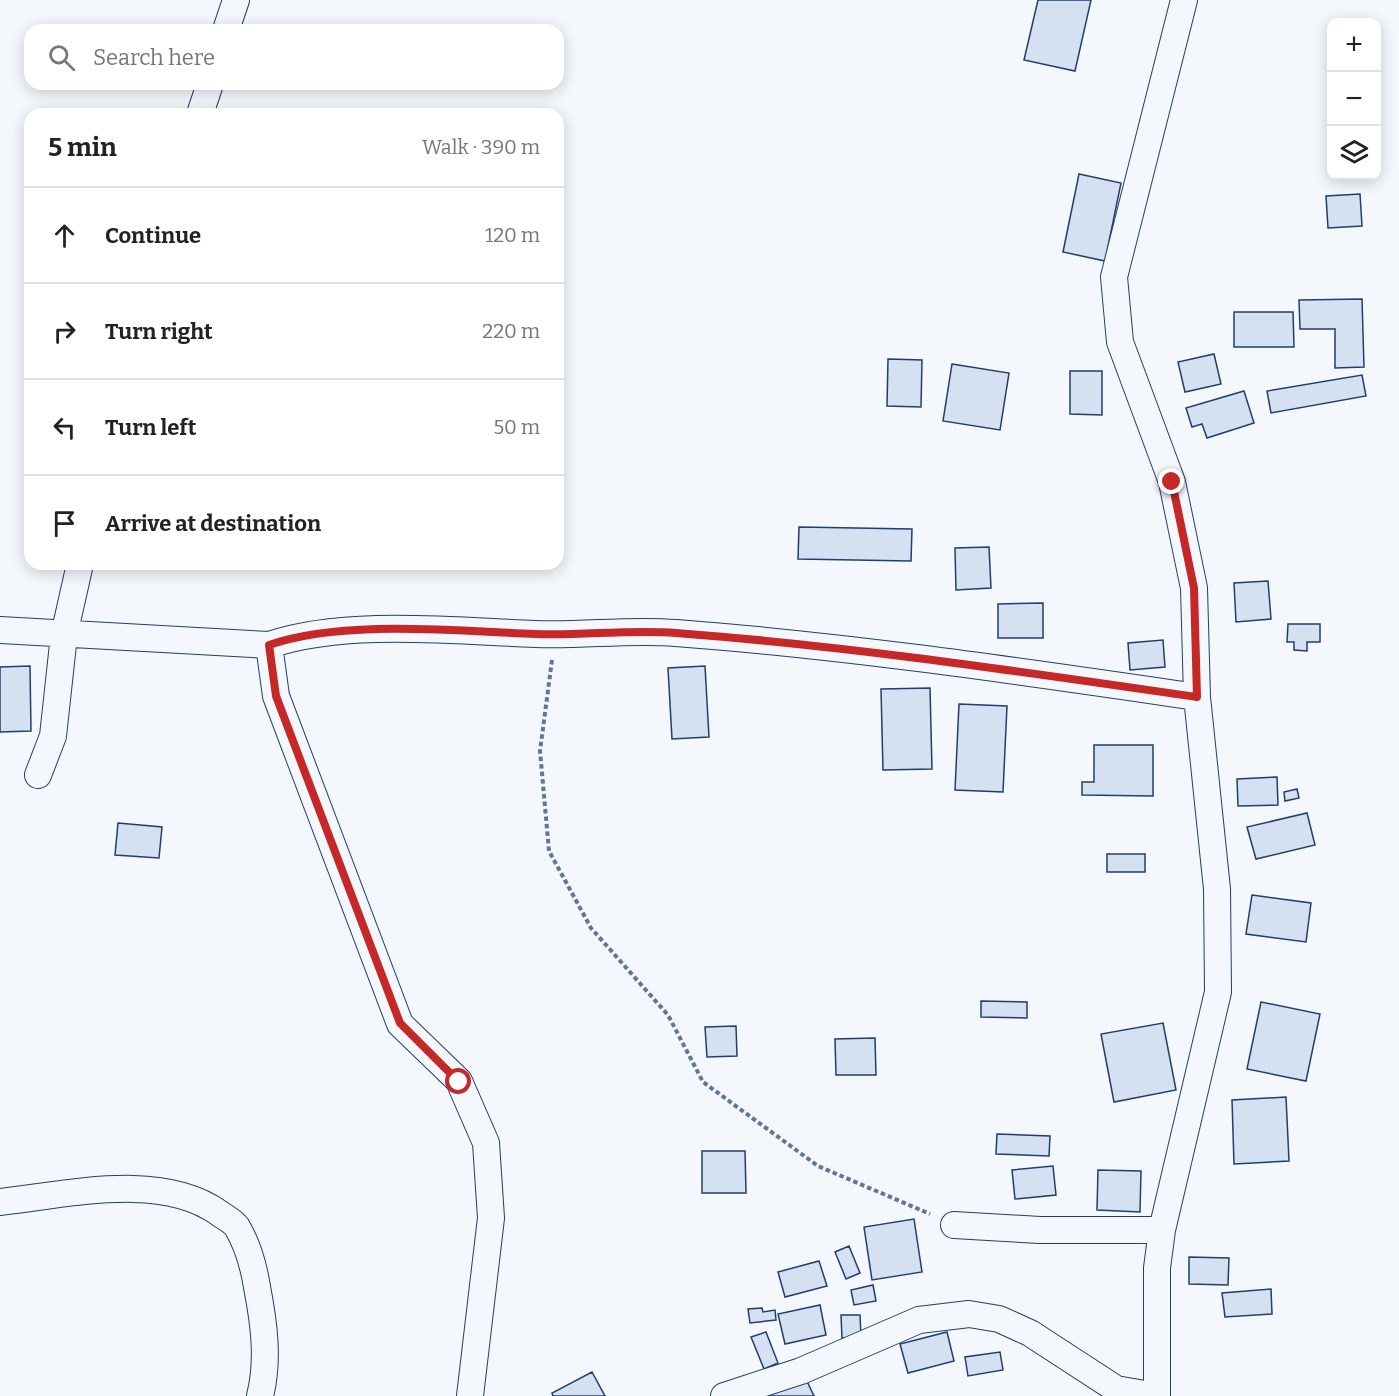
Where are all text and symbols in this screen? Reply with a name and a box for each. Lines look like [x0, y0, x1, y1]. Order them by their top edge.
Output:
map controls [1327, 18, 1381, 180]
button: + [1327, 18, 1381, 72]
search box [24, 24, 564, 90]
icon: search [45, 41, 78, 74]
text: Search here [93, 44, 215, 71]
button: − [1327, 72, 1381, 126]
button: layers [1327, 126, 1381, 180]
text: 5 min [48, 132, 117, 163]
text: Walk · 390 m [422, 135, 540, 159]
icon: ahead [48, 219, 81, 252]
text: Continue [105, 222, 201, 249]
text: 120 m [485, 223, 540, 247]
icon: right [48, 315, 81, 348]
text: Turn right [105, 318, 213, 345]
text: 220 m [482, 319, 540, 343]
icon: left [48, 411, 81, 444]
text: Turn left [105, 414, 197, 441]
text: 50 m [493, 415, 540, 439]
route end [1158, 468, 1184, 494]
icon: arrive [48, 507, 81, 540]
text: Arrive at destination [105, 510, 321, 537]
route start [445, 1068, 471, 1094]

